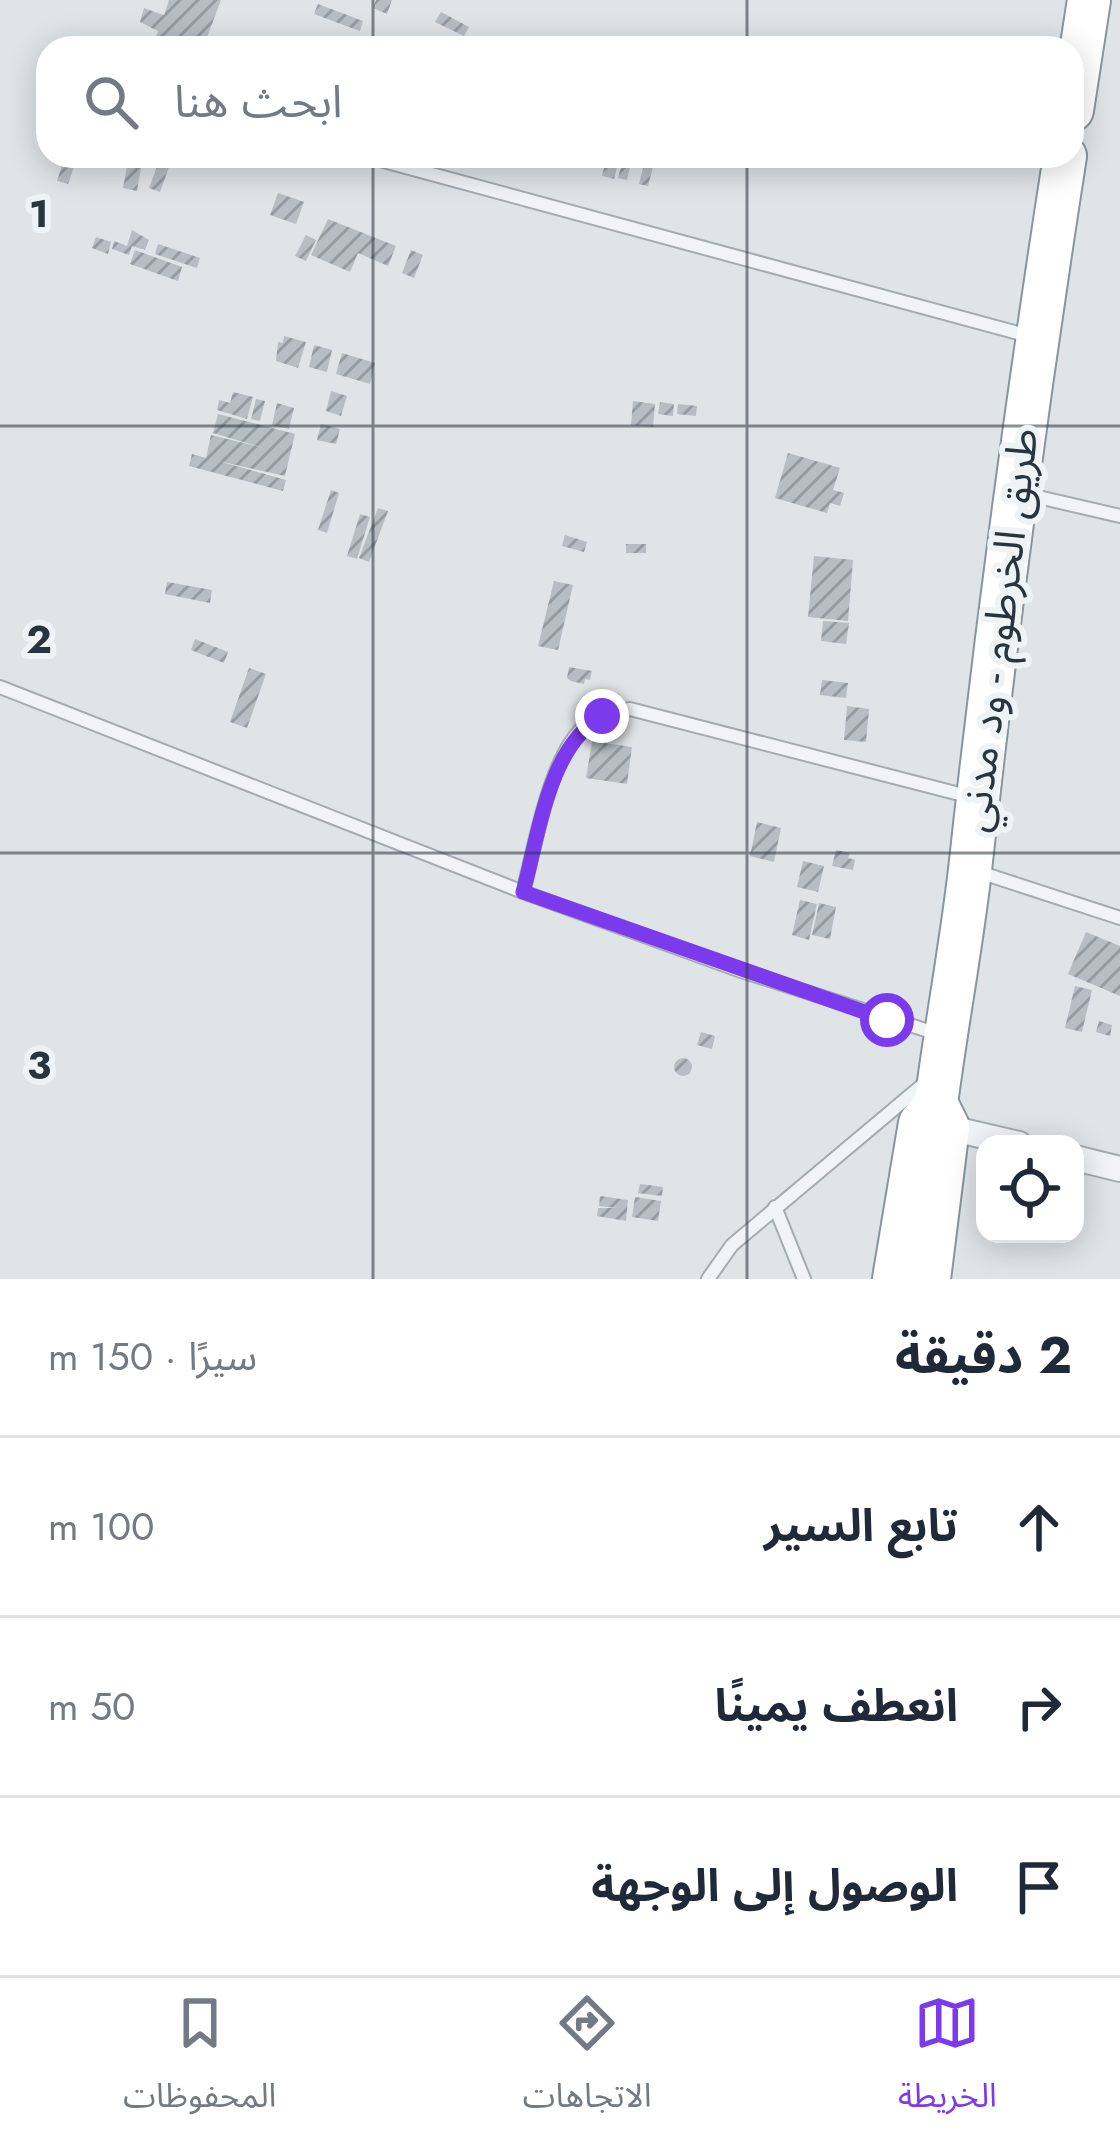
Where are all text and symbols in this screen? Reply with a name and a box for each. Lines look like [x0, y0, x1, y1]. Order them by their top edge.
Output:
search box [36, 36, 1084, 168]
icon: search [78, 69, 144, 135]
text: ابحث هنا [174, 69, 343, 134]
text: 1 [29, 185, 49, 242]
street label: طريق الخرطوم - ود مدني [943, 425, 1055, 836]
text: 2 [26, 611, 52, 668]
route end [575, 689, 629, 743]
route start [860, 993, 914, 1047]
text: 3 [27, 1037, 51, 1094]
map controls [976, 1135, 1084, 1243]
button: locate [976, 1135, 1084, 1243]
text: 2 دقيقة [895, 1318, 1072, 1392]
text: سيرًا · 150 m [48, 1328, 257, 1385]
text: تابع السير [764, 1493, 958, 1558]
icon: ahead [1006, 1494, 1072, 1560]
text: 100 m [48, 1498, 154, 1555]
text: انعطف يمينًا [714, 1673, 958, 1738]
icon: right [1006, 1674, 1072, 1740]
text: 50 m [48, 1678, 136, 1735]
text: الوصول إلى الوجهة [591, 1853, 958, 1918]
icon: arrive [1006, 1854, 1072, 1920]
tab: المحفوظات [123, 1990, 276, 2131]
tab: الاتجاهات [523, 1990, 652, 2131]
tab: الخريطة [898, 1990, 997, 2131]

